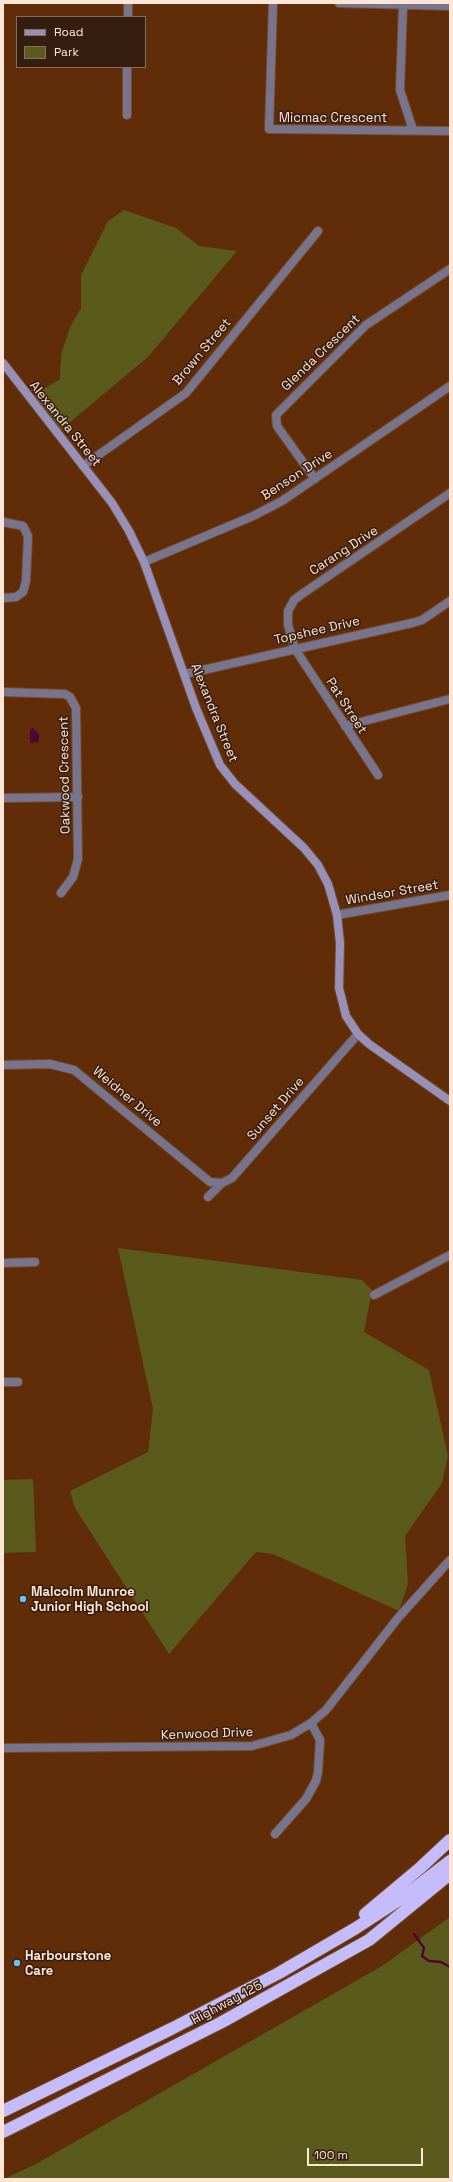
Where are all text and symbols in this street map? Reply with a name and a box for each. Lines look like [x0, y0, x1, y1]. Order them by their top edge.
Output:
legend [16, 16, 146, 68]
text: Road [54, 24, 83, 40]
text: Park [54, 44, 79, 60]
street label: Micmac Crescent [279, 110, 387, 126]
street label: Glenda Crescent [278, 311, 364, 395]
street label: Brown Street [169, 315, 235, 389]
street label: Alexandra Street [26, 378, 104, 470]
street label: Benson Drive [259, 446, 335, 504]
street label: Carang Drive [307, 523, 381, 579]
street label: Topshee Drive [273, 614, 361, 648]
street label: Alexandra Street [187, 661, 241, 765]
street label: Pat Street [322, 675, 370, 737]
street label: Oakwood Crescent [56, 716, 74, 834]
street label: Windsor Street [344, 877, 440, 909]
street label: Weidner Drive [89, 1064, 165, 1130]
street label: Sunset Drive [244, 1074, 308, 1144]
place label: Malcolm Munroe Junior High School [31, 1584, 149, 1615]
marker: Malcolm Munroe Junior High School [18, 1594, 28, 1604]
street label: Kenwood Drive [161, 1725, 253, 1743]
place label: Harbourstone Care [25, 1948, 111, 1979]
marker: Harbourstone Care [12, 1958, 22, 1968]
street label: Highway 125 [189, 1978, 265, 2028]
scale bar [309, 2140, 425, 2166]
text: 100 m [314, 2147, 348, 2163]

